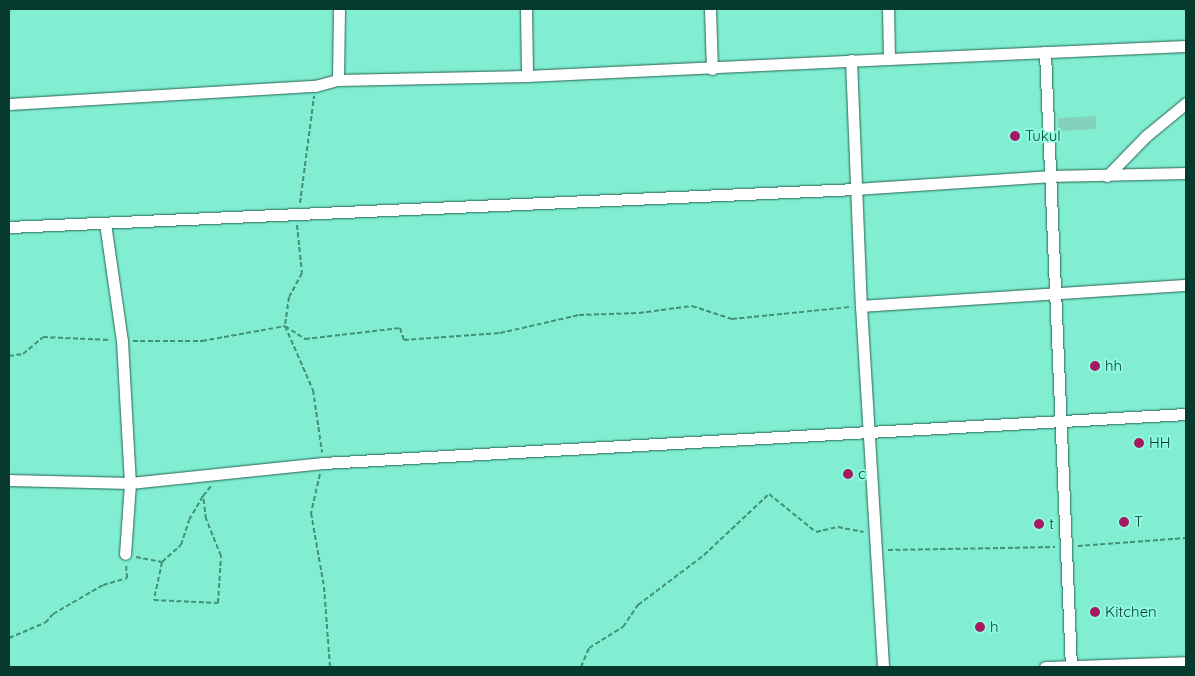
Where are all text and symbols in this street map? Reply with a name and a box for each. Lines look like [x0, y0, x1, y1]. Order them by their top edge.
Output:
place label: Tukul [1025, 127, 1061, 145]
marker: Tukul [1009, 130, 1021, 142]
place label: hh [1105, 357, 1122, 375]
marker: hh [1089, 360, 1101, 372]
place label: HH [1149, 434, 1171, 452]
marker: HH [1133, 437, 1145, 449]
place label: c [858, 465, 866, 483]
marker: c [842, 468, 854, 480]
place label: T [1134, 513, 1143, 531]
place label: t [1049, 515, 1054, 533]
marker: T [1118, 516, 1130, 528]
marker: t [1033, 518, 1045, 530]
place label: Kitchen [1105, 603, 1157, 621]
marker: Kitchen [1089, 606, 1101, 618]
place label: h [990, 618, 999, 636]
marker: h [974, 621, 986, 633]

